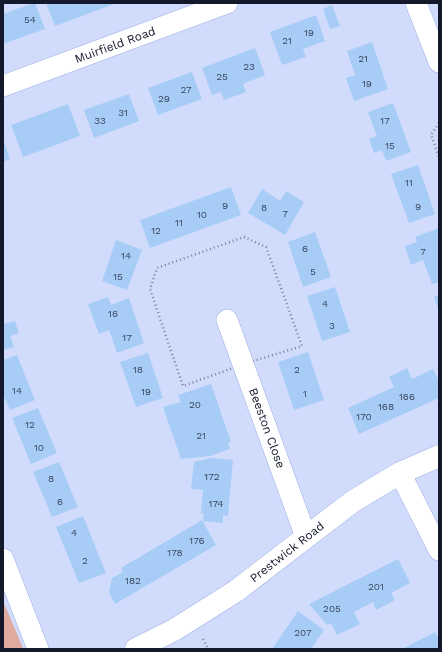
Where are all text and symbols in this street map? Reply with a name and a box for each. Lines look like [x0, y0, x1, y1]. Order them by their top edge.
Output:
house number: 54 [24, 14, 36, 25]
street label: Muirfield Road [73, 24, 157, 66]
house number: 19 [304, 27, 314, 38]
house number: 21 [282, 35, 292, 46]
house number: 21 [358, 53, 368, 64]
house number: 23 [243, 61, 255, 72]
house number: 25 [216, 71, 228, 82]
house number: 19 [362, 78, 372, 89]
house number: 27 [180, 84, 192, 95]
house number: 29 [158, 93, 170, 104]
house number: 31 [118, 107, 128, 118]
house number: 33 [94, 115, 106, 126]
house number: 17 [380, 115, 390, 126]
house number: 15 [385, 140, 395, 151]
house number: 11 [405, 177, 413, 188]
house number: 9 [222, 200, 228, 211]
house number: 9 [415, 201, 421, 212]
house number: 8 [261, 202, 267, 213]
house number: 7 [282, 208, 288, 219]
house number: 10 [197, 209, 207, 220]
house number: 11 [175, 217, 183, 228]
house number: 12 [151, 225, 161, 236]
house number: 6 [302, 243, 308, 254]
house number: 7 [420, 246, 426, 257]
house number: 14 [121, 250, 131, 261]
house number: 5 [310, 266, 316, 277]
house number: 15 [113, 271, 123, 282]
house number: 4 [322, 298, 328, 309]
house number: 16 [108, 308, 118, 319]
house number: 3 [329, 320, 335, 331]
house number: 17 [122, 332, 132, 343]
house number: 18 [133, 364, 143, 375]
house number: 2 [294, 364, 300, 375]
house number: 14 [12, 385, 22, 396]
house number: 19 [141, 386, 151, 397]
street label: Beeston Close [246, 386, 288, 470]
house number: 1 [303, 388, 307, 399]
house number: 166 [399, 391, 415, 402]
house number: 20 [189, 399, 201, 410]
house number: 168 [378, 401, 394, 412]
house number: 170 [356, 411, 372, 422]
house number: 12 [25, 419, 35, 430]
house number: 21 [196, 430, 206, 441]
house number: 10 [34, 442, 44, 453]
house number: 172 [204, 471, 220, 482]
house number: 8 [48, 473, 54, 484]
house number: 6 [57, 496, 63, 507]
house number: 174 [209, 498, 223, 509]
street label: Prestwick Road [247, 519, 327, 585]
house number: 4 [71, 527, 77, 538]
house number: 176 [189, 535, 205, 546]
house number: 178 [167, 547, 183, 558]
house number: 2 [82, 555, 88, 566]
house number: 182 [125, 575, 141, 586]
house number: 201 [368, 581, 384, 592]
house number: 205 [323, 603, 341, 614]
house number: 207 [294, 627, 312, 638]

